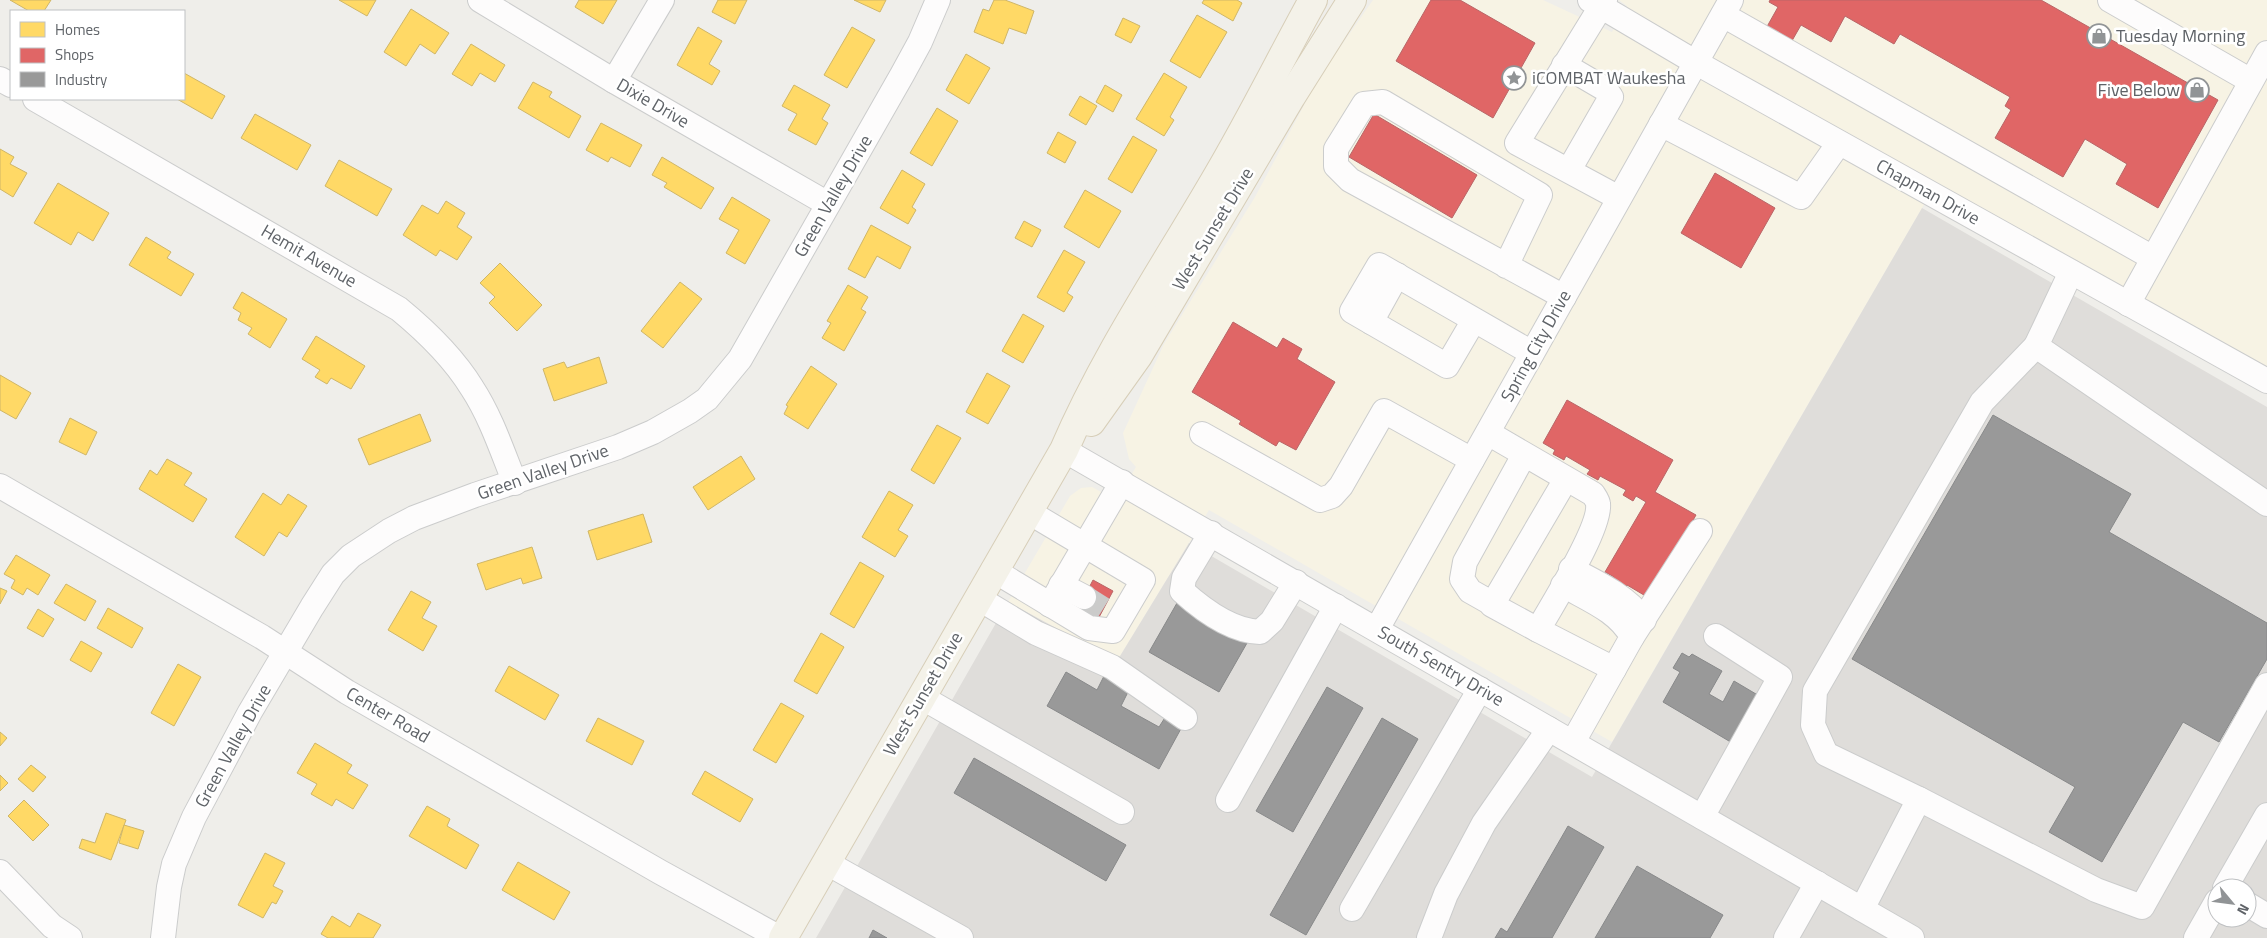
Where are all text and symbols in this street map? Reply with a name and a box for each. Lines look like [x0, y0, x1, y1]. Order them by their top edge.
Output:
legend [10, 10, 185, 100]
text: Homes [55, 18, 100, 41]
place label: Tuesday Morning [2116, 22, 2245, 49]
shop icon: Tuesday Morning [2086, 23, 2112, 49]
text: Shops [55, 43, 94, 66]
place label: iCOMBAT Waukesha [1532, 64, 1686, 91]
place icon: iCOMBAT Waukesha [1501, 65, 1527, 91]
text: Industry [55, 68, 107, 91]
street label: Dixie Drive [612, 71, 695, 134]
place label: Five Below [2098, 76, 2180, 103]
shop icon: Five Below [2184, 77, 2210, 103]
street label: Green Valley Drive [787, 130, 879, 262]
street label: Chapman Drive [1871, 152, 1985, 231]
street label: West Sunset Drive [1165, 162, 1260, 295]
street label: Hemit Avenue [256, 217, 362, 294]
street label: Spring City Drive [1494, 285, 1578, 407]
street label: Green Valley Drive [474, 436, 612, 507]
street label: South Sentry Drive [1373, 618, 1509, 713]
street label: West Sunset Drive [876, 627, 969, 761]
street label: Green Valley Drive [187, 679, 278, 812]
street label: Center Road [341, 680, 435, 749]
north arrow [2207, 878, 2257, 928]
text: N [2232, 900, 2255, 919]

